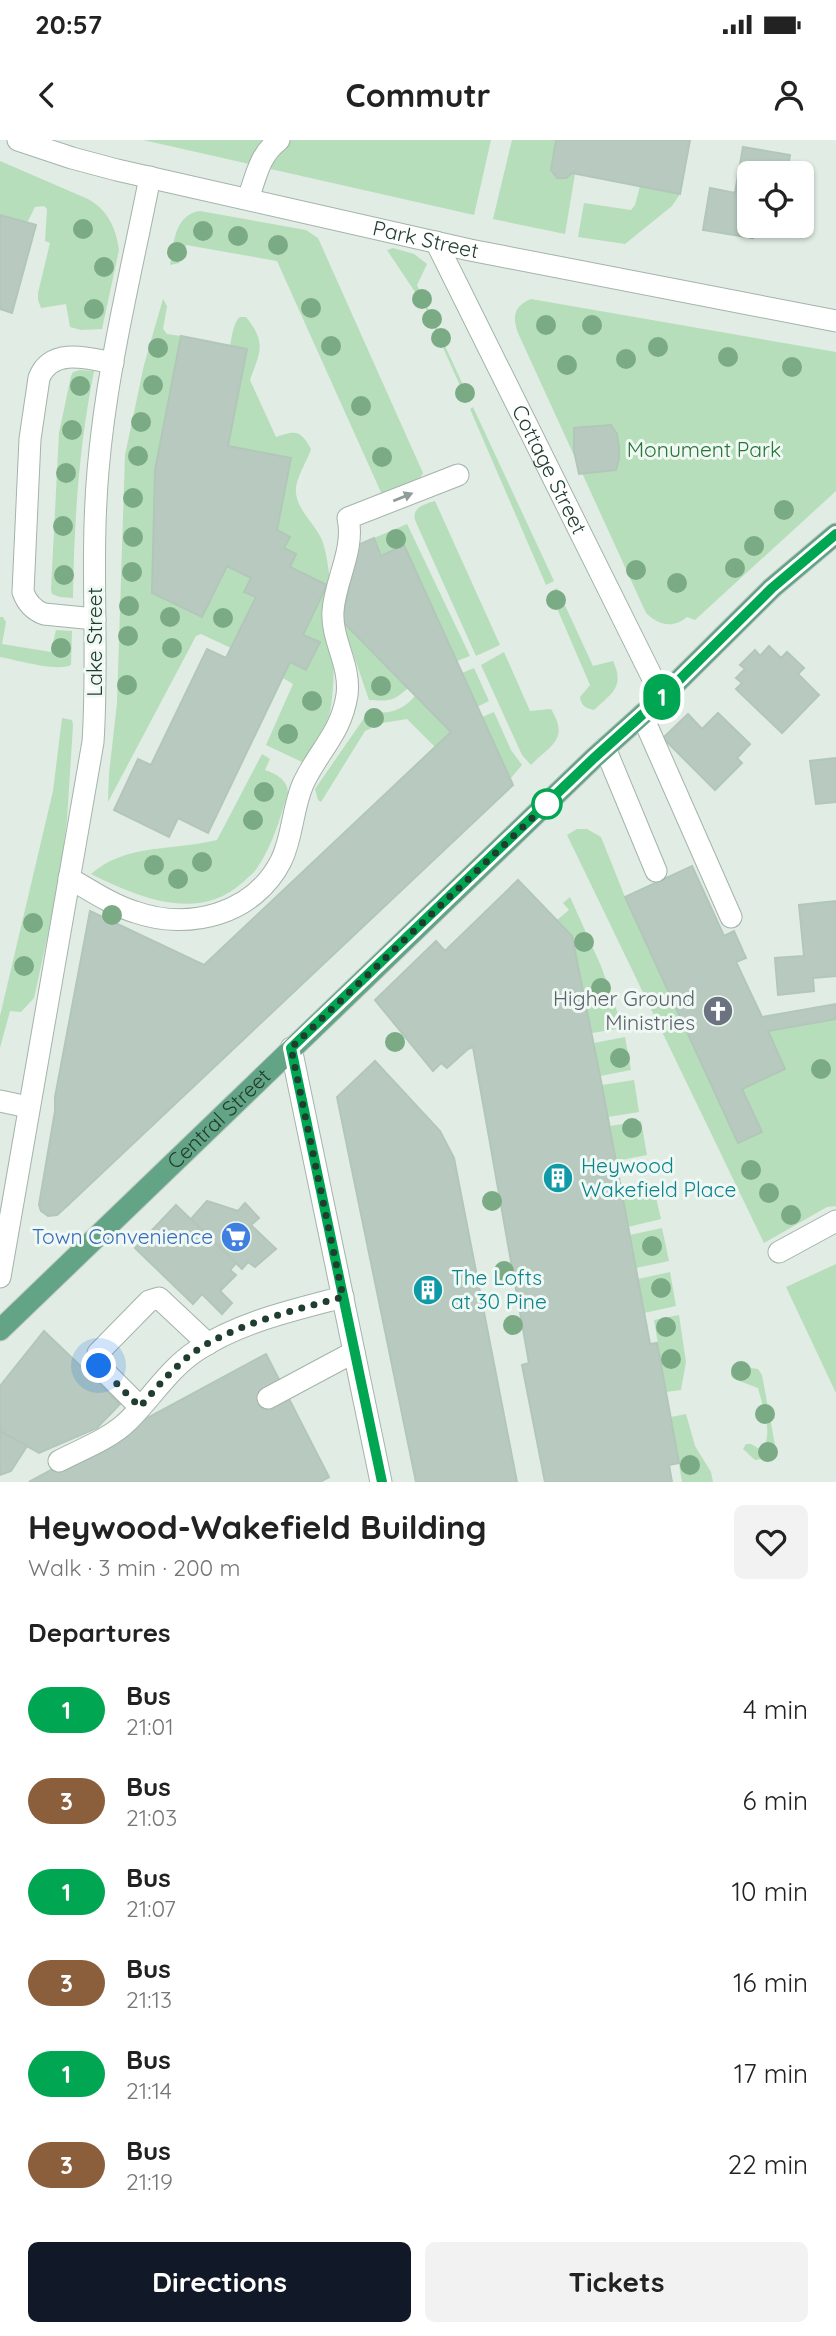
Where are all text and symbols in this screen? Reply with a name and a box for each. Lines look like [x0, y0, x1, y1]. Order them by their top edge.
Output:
text: 20:57 [35, 8, 102, 41]
text: Commutr [346, 75, 490, 115]
icon: back [28, 76, 66, 114]
icon: person [770, 76, 808, 114]
map controls [737, 161, 814, 238]
button: locate [737, 161, 814, 238]
street label: Park Street [371, 214, 481, 263]
street label: Cottage Street [507, 400, 593, 538]
park label: Monument Park [627, 436, 781, 462]
one-way arrow [393, 492, 414, 503]
street label: Lake Street [81, 587, 107, 697]
line badge: 1 [639, 674, 685, 720]
text: 1 [657, 682, 667, 712]
unlabelled marker [532, 789, 562, 819]
place label: Higher Ground Ministries [553, 985, 695, 1035]
church icon: Higher Ground Ministries [701, 994, 735, 1028]
street label: Central Street [161, 1063, 275, 1174]
place label: Heywood Wakefield Place [581, 1152, 736, 1202]
building icon: Heywood Wakefield Place [541, 1161, 575, 1195]
supermarket icon: Town Convenience [219, 1220, 253, 1254]
place label: Town Convenience [32, 1223, 213, 1249]
place label: The Lofts at 30 Pine [451, 1264, 547, 1314]
building icon: The Lofts at 30 Pine [411, 1273, 445, 1307]
your location [81, 1348, 116, 1383]
button: heart [734, 1505, 808, 1579]
text: Heywood-Wakefield Building [28, 1506, 487, 1547]
text: Walk · 3 min · 200 m [28, 1553, 241, 1582]
text: Departures [28, 1616, 171, 1649]
text: Bus [126, 1679, 171, 1712]
text: 4 min [743, 1693, 808, 1726]
text: 1 [62, 1695, 71, 1725]
text: 21:01 [126, 1712, 174, 1741]
text: Bus [126, 1770, 171, 1803]
text: 6 min [743, 1784, 808, 1817]
text: 3 [60, 1786, 73, 1816]
text: 21:03 [126, 1803, 177, 1832]
text: Bus [126, 1861, 171, 1894]
text: 10 min [732, 1875, 808, 1908]
text: 1 [62, 1877, 71, 1907]
text: 21:07 [126, 1894, 176, 1923]
text: Bus [126, 1952, 171, 1985]
text: 16 min [733, 1966, 808, 1999]
text: 3 [60, 1968, 73, 1998]
text: 21:13 [126, 1985, 172, 2014]
text: Bus [126, 2043, 171, 2076]
text: 17 min [734, 2057, 808, 2090]
text: 1 [62, 2059, 71, 2089]
text: 21:14 [126, 2076, 172, 2105]
text: Bus [126, 2134, 171, 2167]
text: 22 min [728, 2148, 808, 2181]
text: 3 [60, 2150, 73, 2180]
text: 21:19 [126, 2167, 173, 2196]
button: Directions [28, 2242, 411, 2322]
button: Tickets [425, 2242, 808, 2322]

